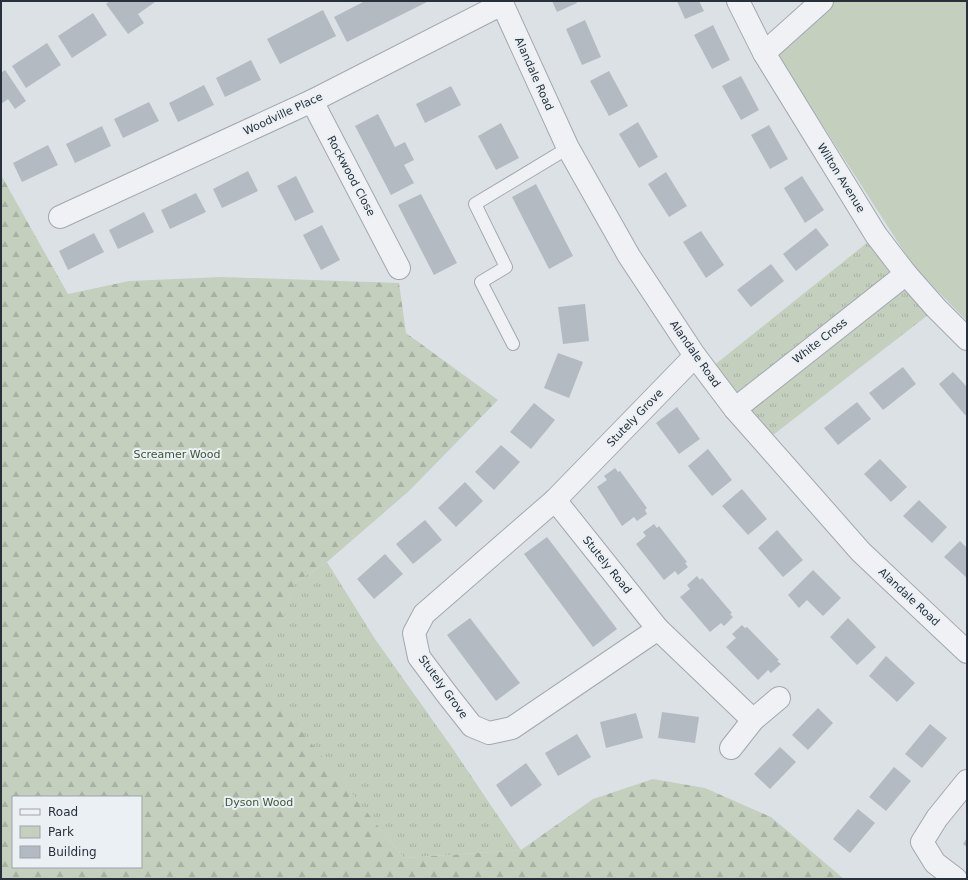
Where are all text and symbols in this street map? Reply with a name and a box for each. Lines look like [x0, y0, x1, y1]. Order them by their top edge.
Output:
street label: Alandale Road [512, 35, 556, 113]
street label: Woodville Place [241, 90, 325, 138]
street label: Rockwood Close [324, 134, 378, 219]
street label: Wilton Avenue [815, 141, 868, 215]
street label: White Cross [790, 316, 850, 366]
street label: Alandale Road [667, 318, 723, 390]
street label: Stutely Grove [604, 386, 666, 450]
park label: Screamer Wood [134, 448, 221, 461]
street label: Stutely Road [580, 534, 634, 596]
street label: Alandale Road [876, 565, 942, 629]
street label: Stutely Grove [416, 653, 470, 721]
legend [12, 796, 142, 868]
park label: Dyson Wood [225, 796, 293, 809]
text: Road [48, 805, 78, 819]
text: Park [48, 825, 74, 839]
text: Building [48, 845, 97, 859]

